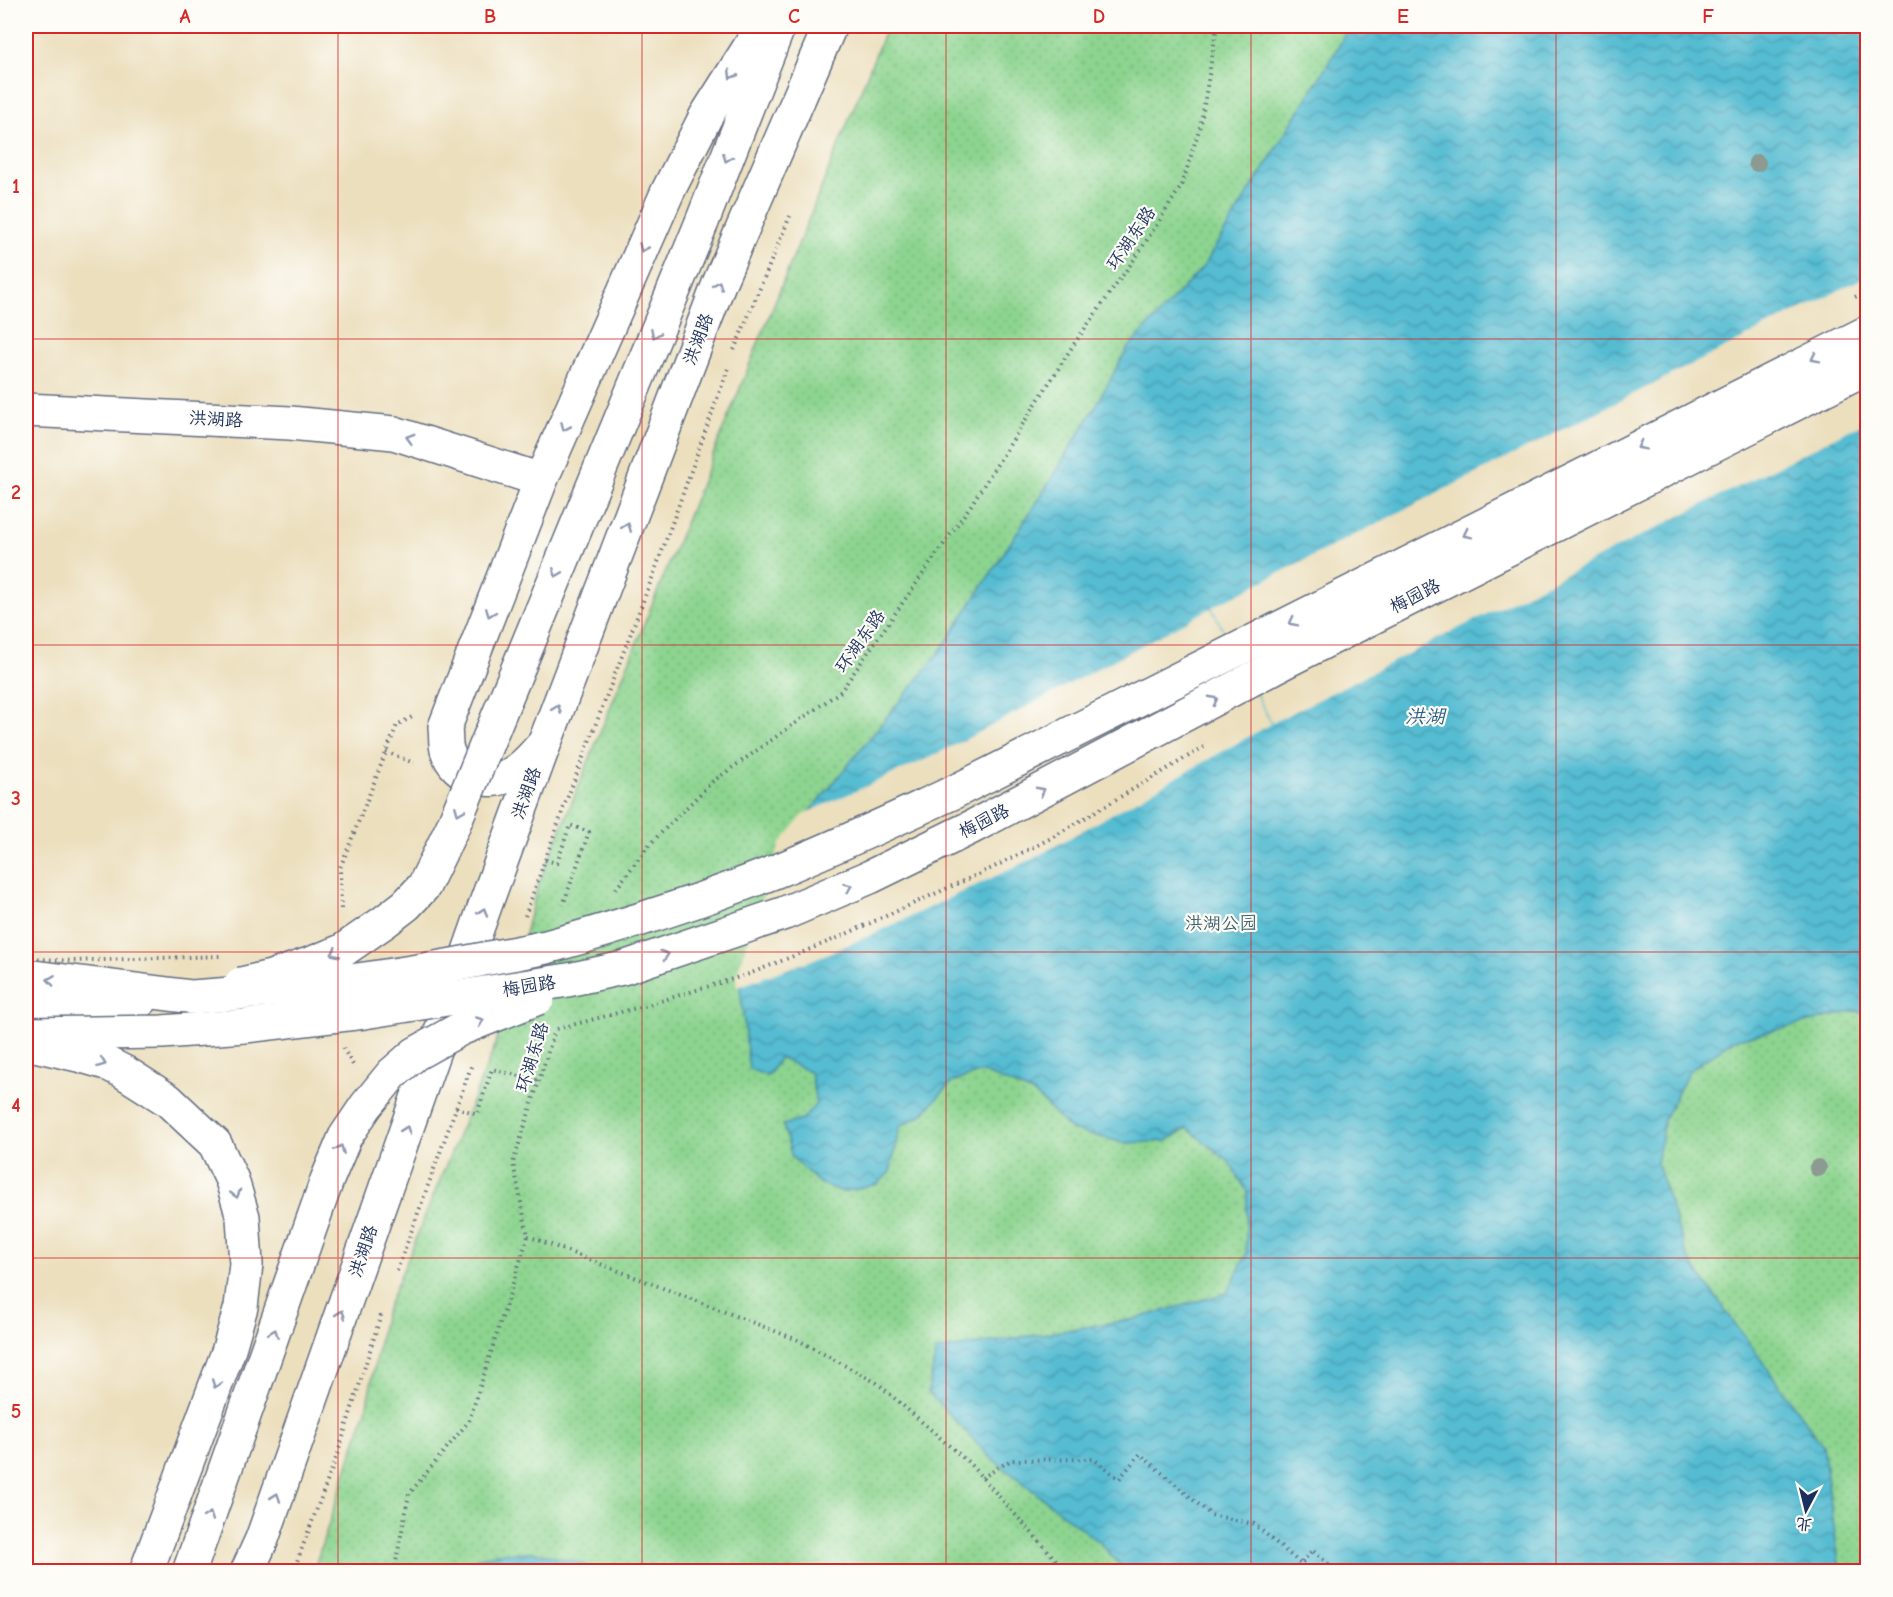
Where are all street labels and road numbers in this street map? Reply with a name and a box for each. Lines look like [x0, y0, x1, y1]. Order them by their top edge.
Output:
street label: 环湖东路 [1103, 203, 1160, 274]
street label: 洪湖路 [679, 310, 718, 368]
street label: 洪湖路 [188, 408, 243, 431]
street label: 梅园路 [1386, 575, 1444, 618]
street label: 环湖东路 [831, 606, 890, 677]
street label: 洪湖路 [507, 764, 546, 822]
street label: 梅园路 [955, 800, 1013, 843]
street label: 梅园路 [501, 972, 557, 1001]
street label: 环湖东路 [512, 1020, 553, 1095]
street label: 洪湖路 [345, 1222, 382, 1280]

